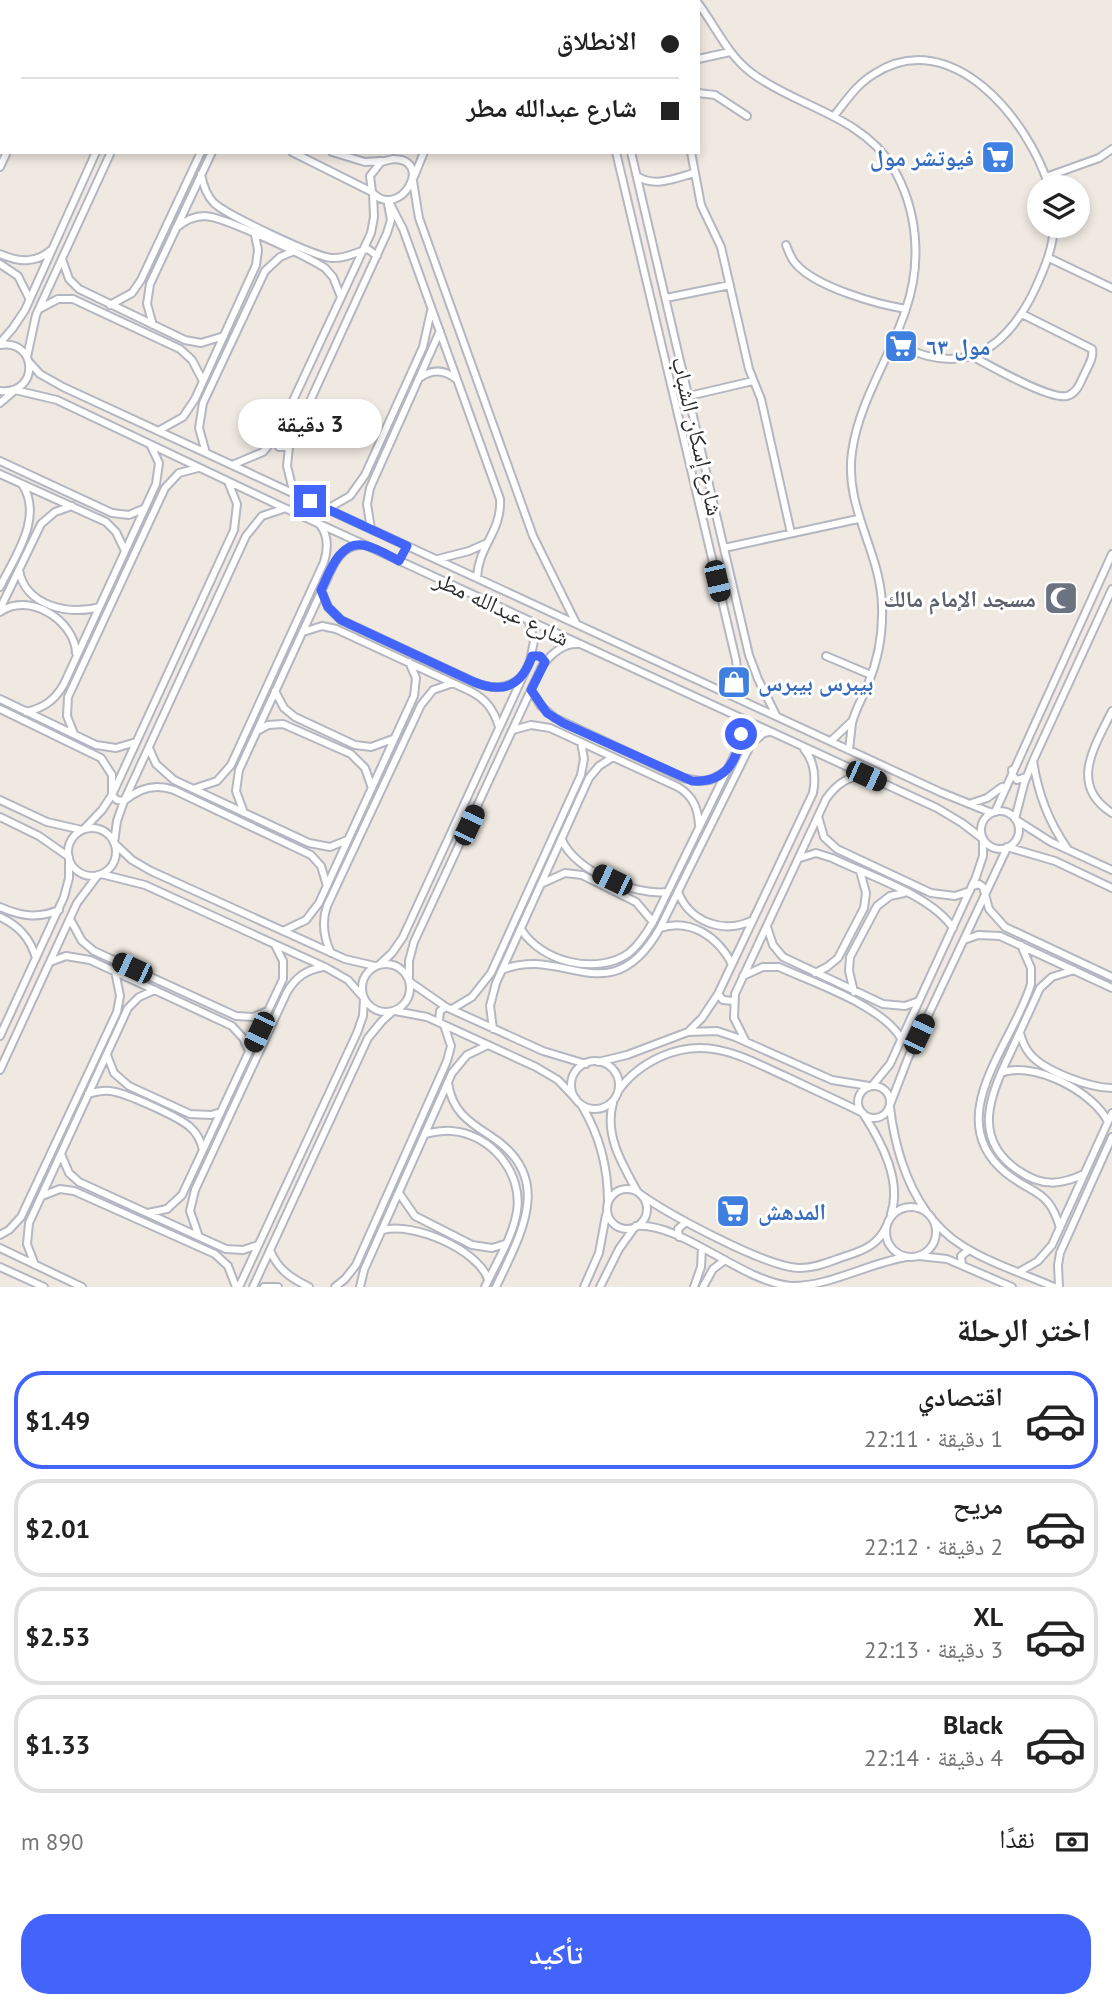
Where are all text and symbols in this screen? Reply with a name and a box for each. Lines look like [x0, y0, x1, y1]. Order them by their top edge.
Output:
text: الانطلاق [557, 24, 637, 57]
text: شارع عبدالله مطر [467, 91, 637, 124]
supermarket icon: فيوتشر مول [979, 138, 1017, 176]
place label: فيوتشر مول [870, 143, 974, 172]
map controls [1027, 175, 1090, 238]
button: layers [1027, 175, 1090, 238]
supermarket icon: مول ٦٣ [882, 327, 920, 365]
place label: مول ٦٣ [926, 332, 990, 361]
street label: شارع إسكان الشباب [665, 354, 730, 519]
callout: 3 دقيقة [238, 400, 382, 448]
text: 3 دقيقة [276, 409, 344, 438]
route end [294, 485, 326, 517]
car [703, 558, 732, 604]
street label: شارع عبدالله مطر [428, 564, 574, 653]
mosque icon: مسجد الإمام مالك [1042, 579, 1080, 617]
place label: مسجد الإمام مالك [883, 584, 1036, 615]
shop icon: بيبرس بيبرس [715, 663, 753, 701]
place label: بيبرس بيبرس [758, 668, 873, 697]
route start [725, 718, 757, 750]
car [843, 758, 890, 794]
car [451, 802, 488, 848]
car [589, 861, 636, 899]
car [109, 950, 156, 986]
car [241, 1009, 278, 1055]
car [901, 1011, 938, 1057]
supermarket icon: المدهش [714, 1192, 752, 1230]
place label: المدهش [758, 1197, 826, 1226]
text: اختر الرحلة [957, 1308, 1091, 1350]
text: اقتصادي [918, 1380, 1003, 1413]
icon: car [1024, 1389, 1087, 1452]
text: $1.49 [25, 1404, 90, 1437]
text: 1 دقيقة · 22:11 [864, 1424, 1003, 1453]
text: مريح [953, 1488, 1003, 1521]
icon: car [1024, 1497, 1087, 1560]
text: $2.01 [25, 1512, 90, 1545]
text: 2 دقيقة · 22:12 [864, 1532, 1003, 1561]
text: XL [973, 1600, 1003, 1633]
icon: car [1024, 1605, 1087, 1668]
text: $2.53 [25, 1620, 90, 1653]
text: 3 دقيقة · 22:13 [864, 1635, 1003, 1664]
text: Black [943, 1708, 1003, 1741]
icon: car [1024, 1713, 1087, 1776]
text: $1.33 [25, 1728, 90, 1761]
text: 4 دقيقة · 22:14 [864, 1743, 1003, 1772]
text: نقدًا [999, 1822, 1035, 1855]
icon: cash [1053, 1823, 1091, 1861]
text: 890 m [21, 1827, 83, 1856]
button: تأكيد [21, 1914, 1091, 1994]

